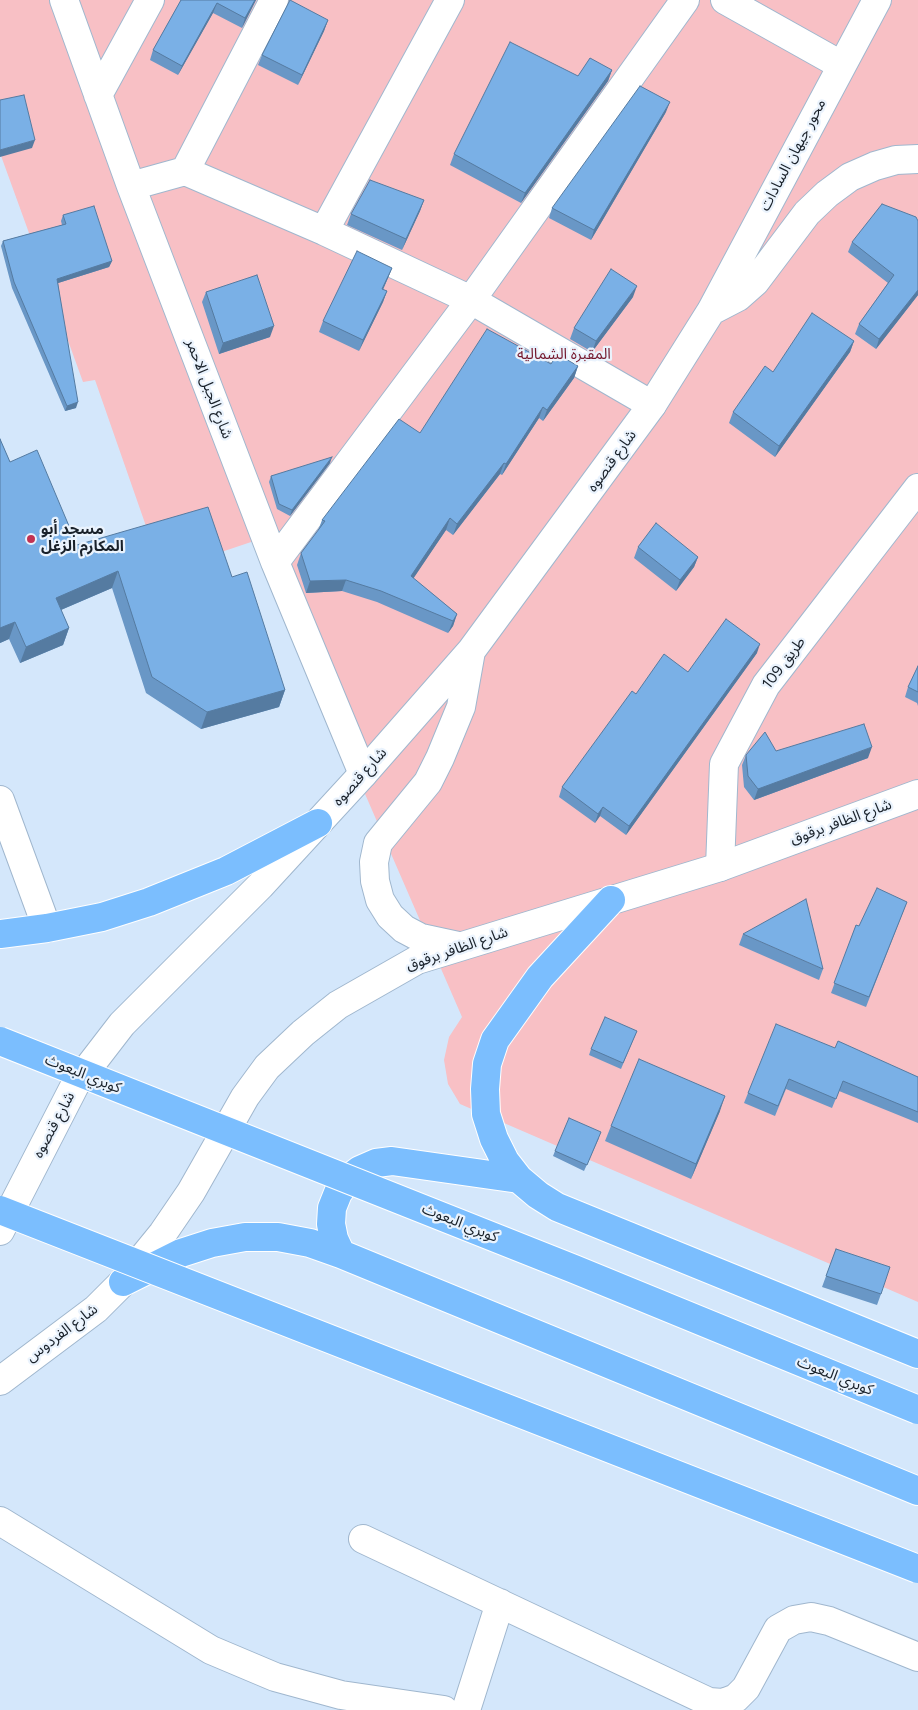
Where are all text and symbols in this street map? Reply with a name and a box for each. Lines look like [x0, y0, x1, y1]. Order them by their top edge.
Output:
street label: محور جيهان السادات [756, 96, 830, 214]
street label: شارع الجبل الاحمر [182, 337, 236, 441]
park label: المقبرة الشمالية [517, 346, 611, 364]
street label: شارع قنصوه [584, 427, 640, 495]
place label: مسجد أبو المكارم الزغل [41, 521, 124, 556]
marker: مسجد أبو المكارم الزغل [25, 533, 37, 545]
street label: طريق 109 [759, 634, 809, 692]
street label: شارع قنصوه [329, 744, 391, 810]
street label: شارع الظافر برقوق [788, 795, 894, 849]
street label: شارع الظافر برقوق [404, 923, 510, 975]
street label: كوبري البعوث [42, 1051, 124, 1097]
street label: شارع قنصوه [29, 1089, 79, 1161]
street label: كوبري البعوث [419, 1200, 501, 1246]
street label: شارع الفردوس [23, 1300, 101, 1366]
street label: كوبري البعوث [794, 1353, 876, 1399]

